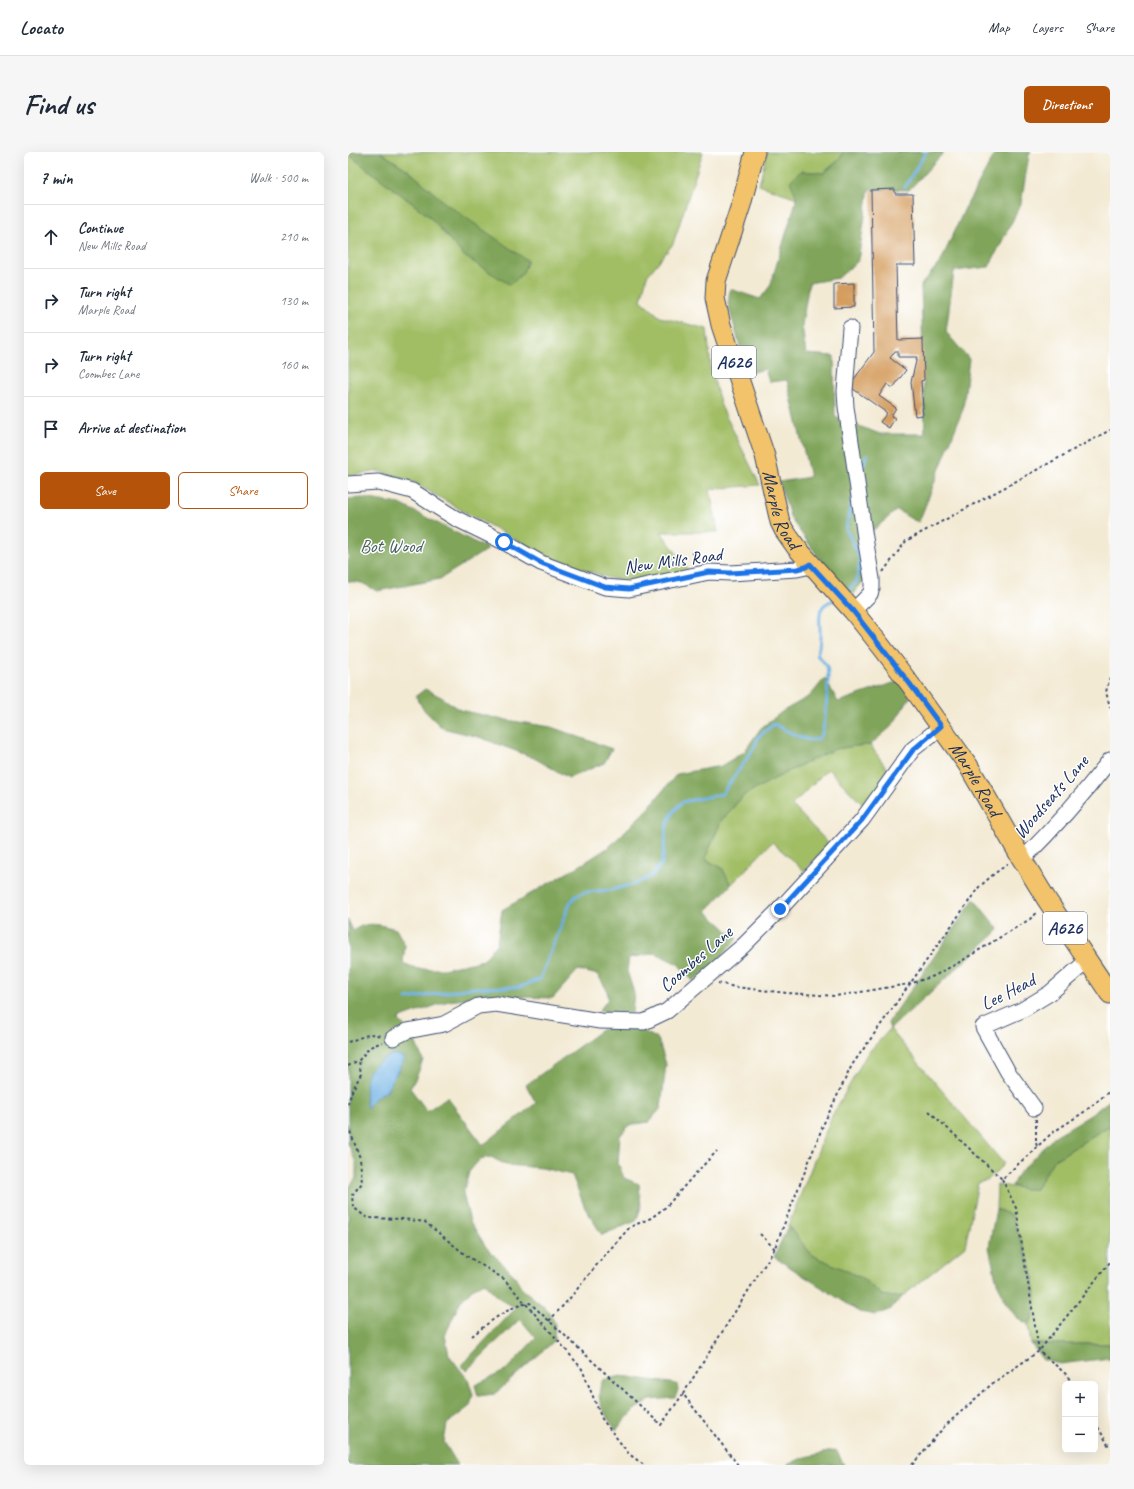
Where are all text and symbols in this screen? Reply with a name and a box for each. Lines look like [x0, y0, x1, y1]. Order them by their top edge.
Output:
text: Locato [20, 16, 63, 40]
text: Map [988, 19, 1010, 36]
text: Layers [1032, 19, 1063, 36]
text: Share [1085, 19, 1114, 36]
button: Directions [1024, 86, 1110, 123]
text: Find us [24, 87, 94, 122]
text: 7 min [40, 168, 73, 189]
text: Walk · 500 m [249, 170, 308, 186]
text: Continue [78, 219, 123, 238]
icon: ahead [40, 226, 62, 248]
text: 210 m [280, 229, 308, 245]
text: New Mills Road [78, 238, 146, 254]
text: Turn right [78, 283, 131, 302]
icon: right [40, 290, 62, 312]
text: 130 m [280, 293, 308, 309]
text: Marple Road [78, 302, 134, 318]
road number: A626 [712, 346, 756, 378]
text: Turn right [78, 347, 131, 366]
icon: right [40, 354, 62, 376]
text: 160 m [280, 357, 308, 373]
text: Coombes Lane [78, 366, 139, 382]
icon: arrive [40, 418, 62, 440]
text: Arrive at destination [78, 419, 185, 438]
street label: Marple Road [757, 468, 808, 557]
button: Save [40, 472, 170, 509]
button: Share [178, 472, 308, 509]
route start [495, 533, 513, 551]
park label: Bot Wood [360, 534, 426, 558]
street label: New Mills Road [622, 542, 727, 580]
street label: Marple Road [943, 737, 1009, 824]
street label: Woodseats Lane [1008, 749, 1095, 844]
route end [771, 900, 789, 918]
road number: A626 [1043, 912, 1087, 944]
street label: Coombes Lane [654, 919, 739, 997]
street label: Lee Head [977, 967, 1042, 1016]
map controls [1062, 1381, 1098, 1453]
button: + [1062, 1381, 1098, 1417]
button: − [1062, 1417, 1098, 1453]

